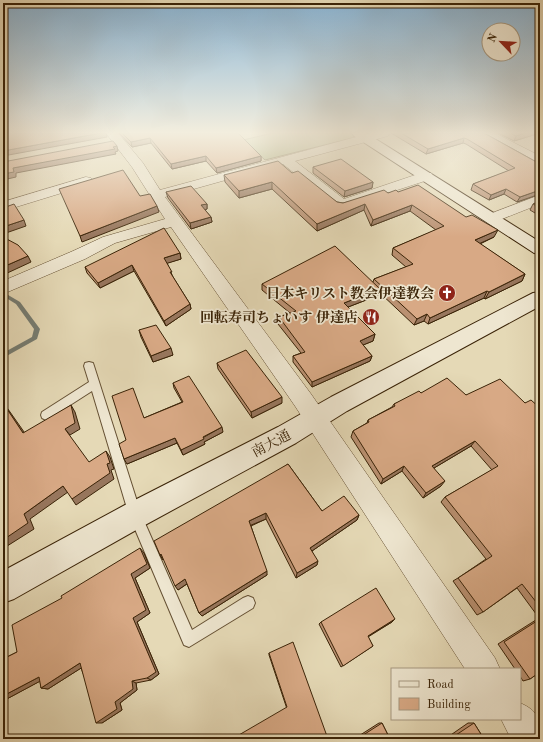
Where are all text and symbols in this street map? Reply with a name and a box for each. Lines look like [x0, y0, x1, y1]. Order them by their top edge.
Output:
north arrow [481, 22, 521, 62]
text: N [487, 32, 500, 45]
church icon: 日本キリスト教会伊達教会 [437, 283, 457, 303]
place label: 日本キリスト教会伊達教会 [266, 285, 434, 301]
restaurant icon: 回転寿司ちょいす 伊達店 [361, 307, 381, 327]
place label: 回転寿司ちょいす 伊達店 [200, 310, 358, 325]
street label: 南大通 [249, 427, 293, 460]
legend [391, 668, 521, 720]
text: Road [427, 679, 454, 691]
text: Building [427, 699, 471, 711]

